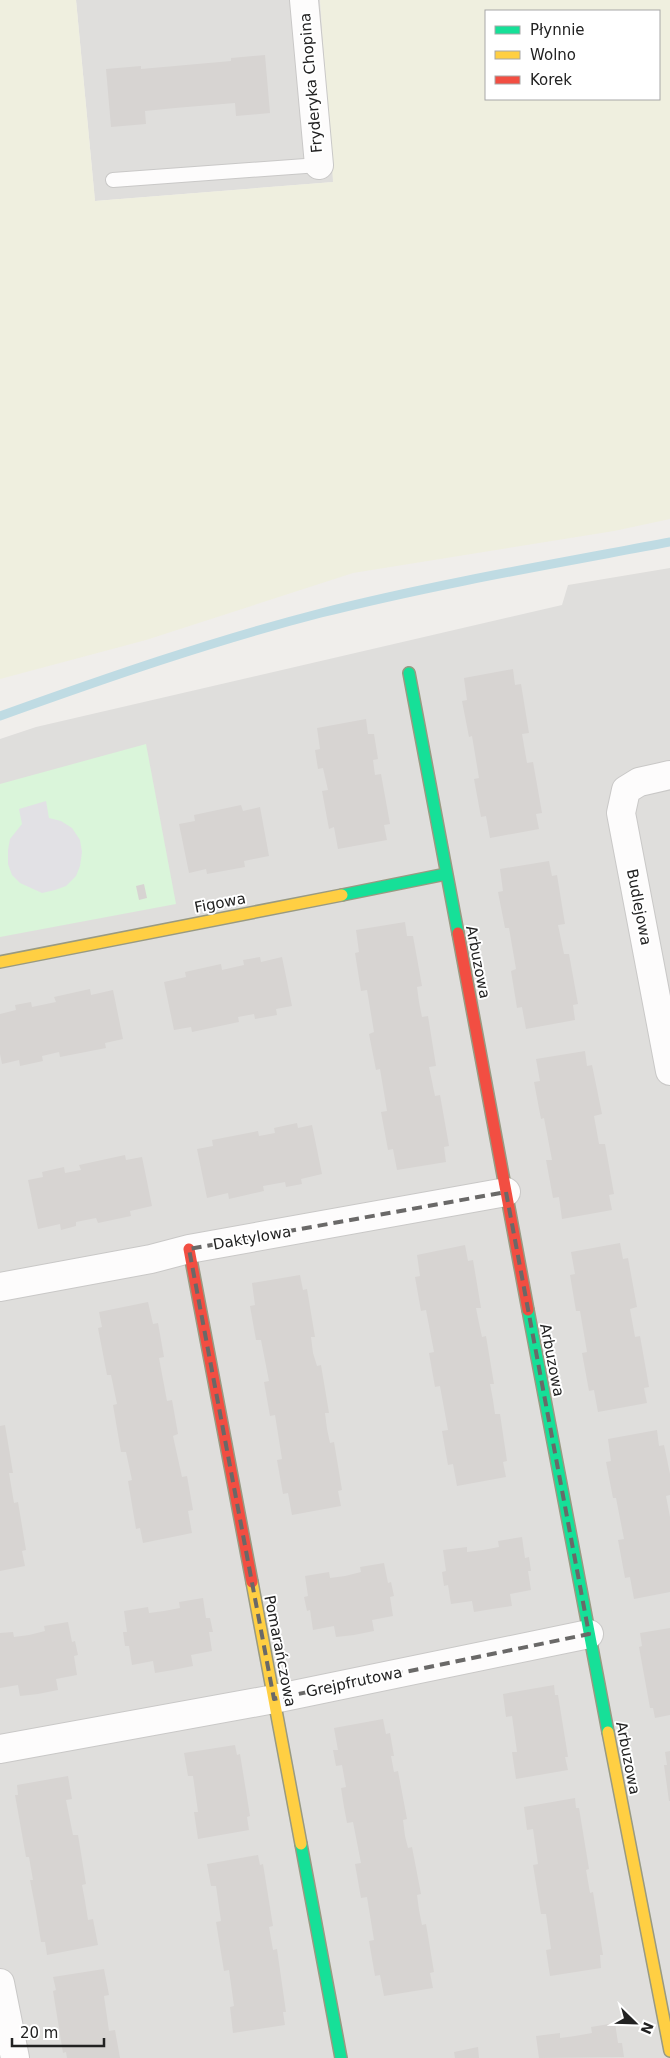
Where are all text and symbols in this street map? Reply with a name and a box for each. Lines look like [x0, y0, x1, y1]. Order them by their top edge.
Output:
legend [485, 10, 660, 100]
street label: Fryderyka Chopina [296, 12, 326, 154]
text: Płynnie [530, 21, 585, 39]
text: Wolno [530, 46, 576, 64]
text: Korek [530, 71, 572, 89]
street label: Budlejowa [623, 867, 655, 947]
street label: Figowa [193, 889, 247, 917]
street label: Arbuzowa [462, 924, 494, 1000]
street label: Daktylowa [212, 1222, 292, 1254]
street label: Arbuzowa [536, 1322, 568, 1398]
street label: Pomarańczowa [260, 1594, 300, 1708]
street label: Grejpfrutowa [304, 1663, 404, 1701]
street label: Arbuzowa [612, 1720, 644, 1796]
north arrow [610, 1998, 660, 2048]
scale bar [12, 2016, 105, 2048]
text: N [637, 2020, 657, 2037]
text: 20 m [20, 2024, 58, 2042]

